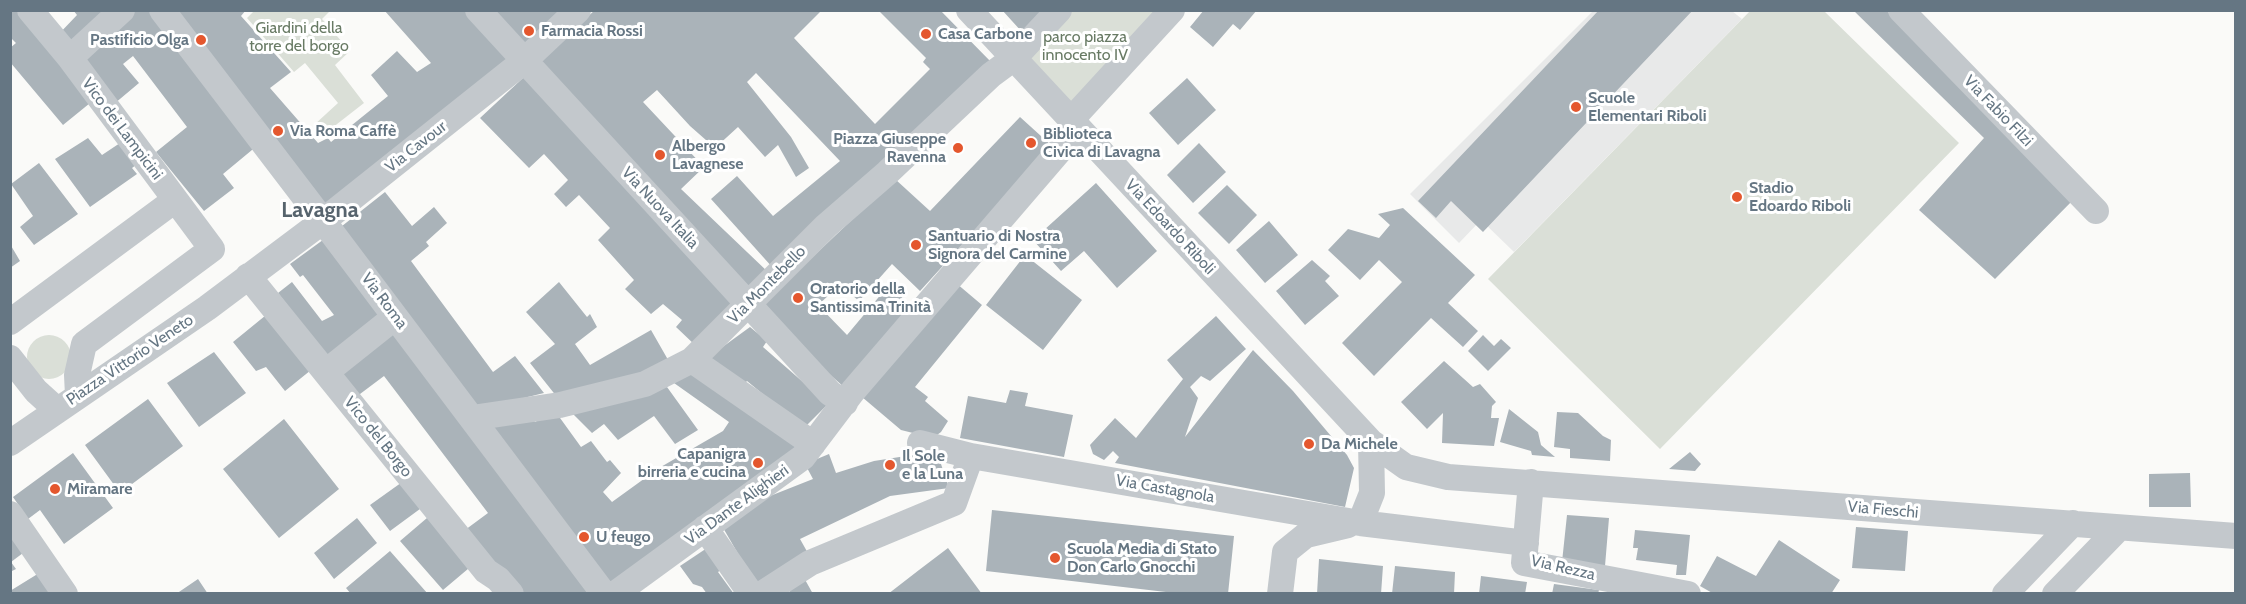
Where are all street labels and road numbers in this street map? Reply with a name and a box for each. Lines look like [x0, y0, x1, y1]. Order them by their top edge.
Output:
street label: Via Fabio Filzi [1959, 71, 2037, 151]
street label: Vico dei Lampicini [77, 74, 167, 184]
street label: Via Cavour [382, 117, 450, 177]
street label: Via Nuova Italia [617, 163, 703, 253]
street label: Via Edoardo Riboli [1121, 175, 1219, 279]
street label: Via Montebello [724, 242, 810, 328]
street label: Via Roma [357, 269, 411, 333]
street label: Piazza Vittorio Veneto [63, 310, 197, 410]
street label: Vico del Borgo [340, 393, 416, 481]
street label: Via Dante Alighieri [681, 461, 793, 549]
street label: Via Castagnola [1114, 471, 1216, 507]
street label: Via Fieschi [1847, 497, 1919, 523]
street label: Via Rezza [1529, 551, 1597, 585]

